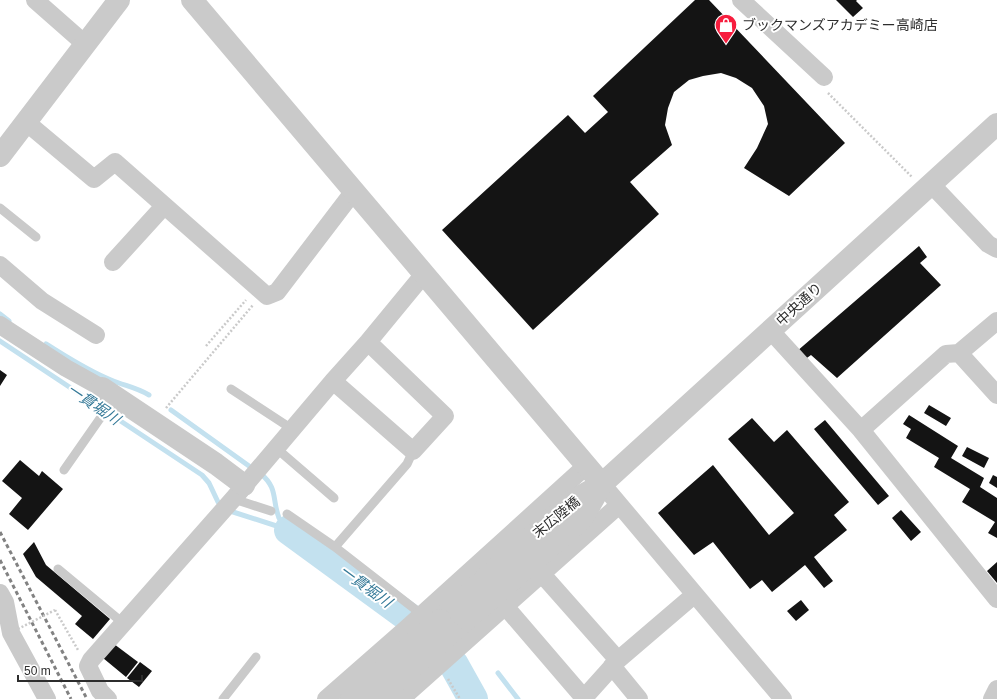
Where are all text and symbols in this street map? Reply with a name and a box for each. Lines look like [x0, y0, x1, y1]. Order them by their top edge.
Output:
shop icon: ブックマンズアカデミー高崎店 [713, 12, 739, 45]
place label: ブックマンズアカデミー高崎店 [742, 17, 938, 33]
street label: 中央通り [773, 279, 825, 329]
water label: 一貫堀川 [64, 380, 125, 429]
street label: 末広陸橋 [529, 493, 583, 541]
water label: 一貫堀川 [337, 561, 397, 612]
scale bar [18, 657, 142, 683]
text: 50 m [24, 664, 51, 678]

